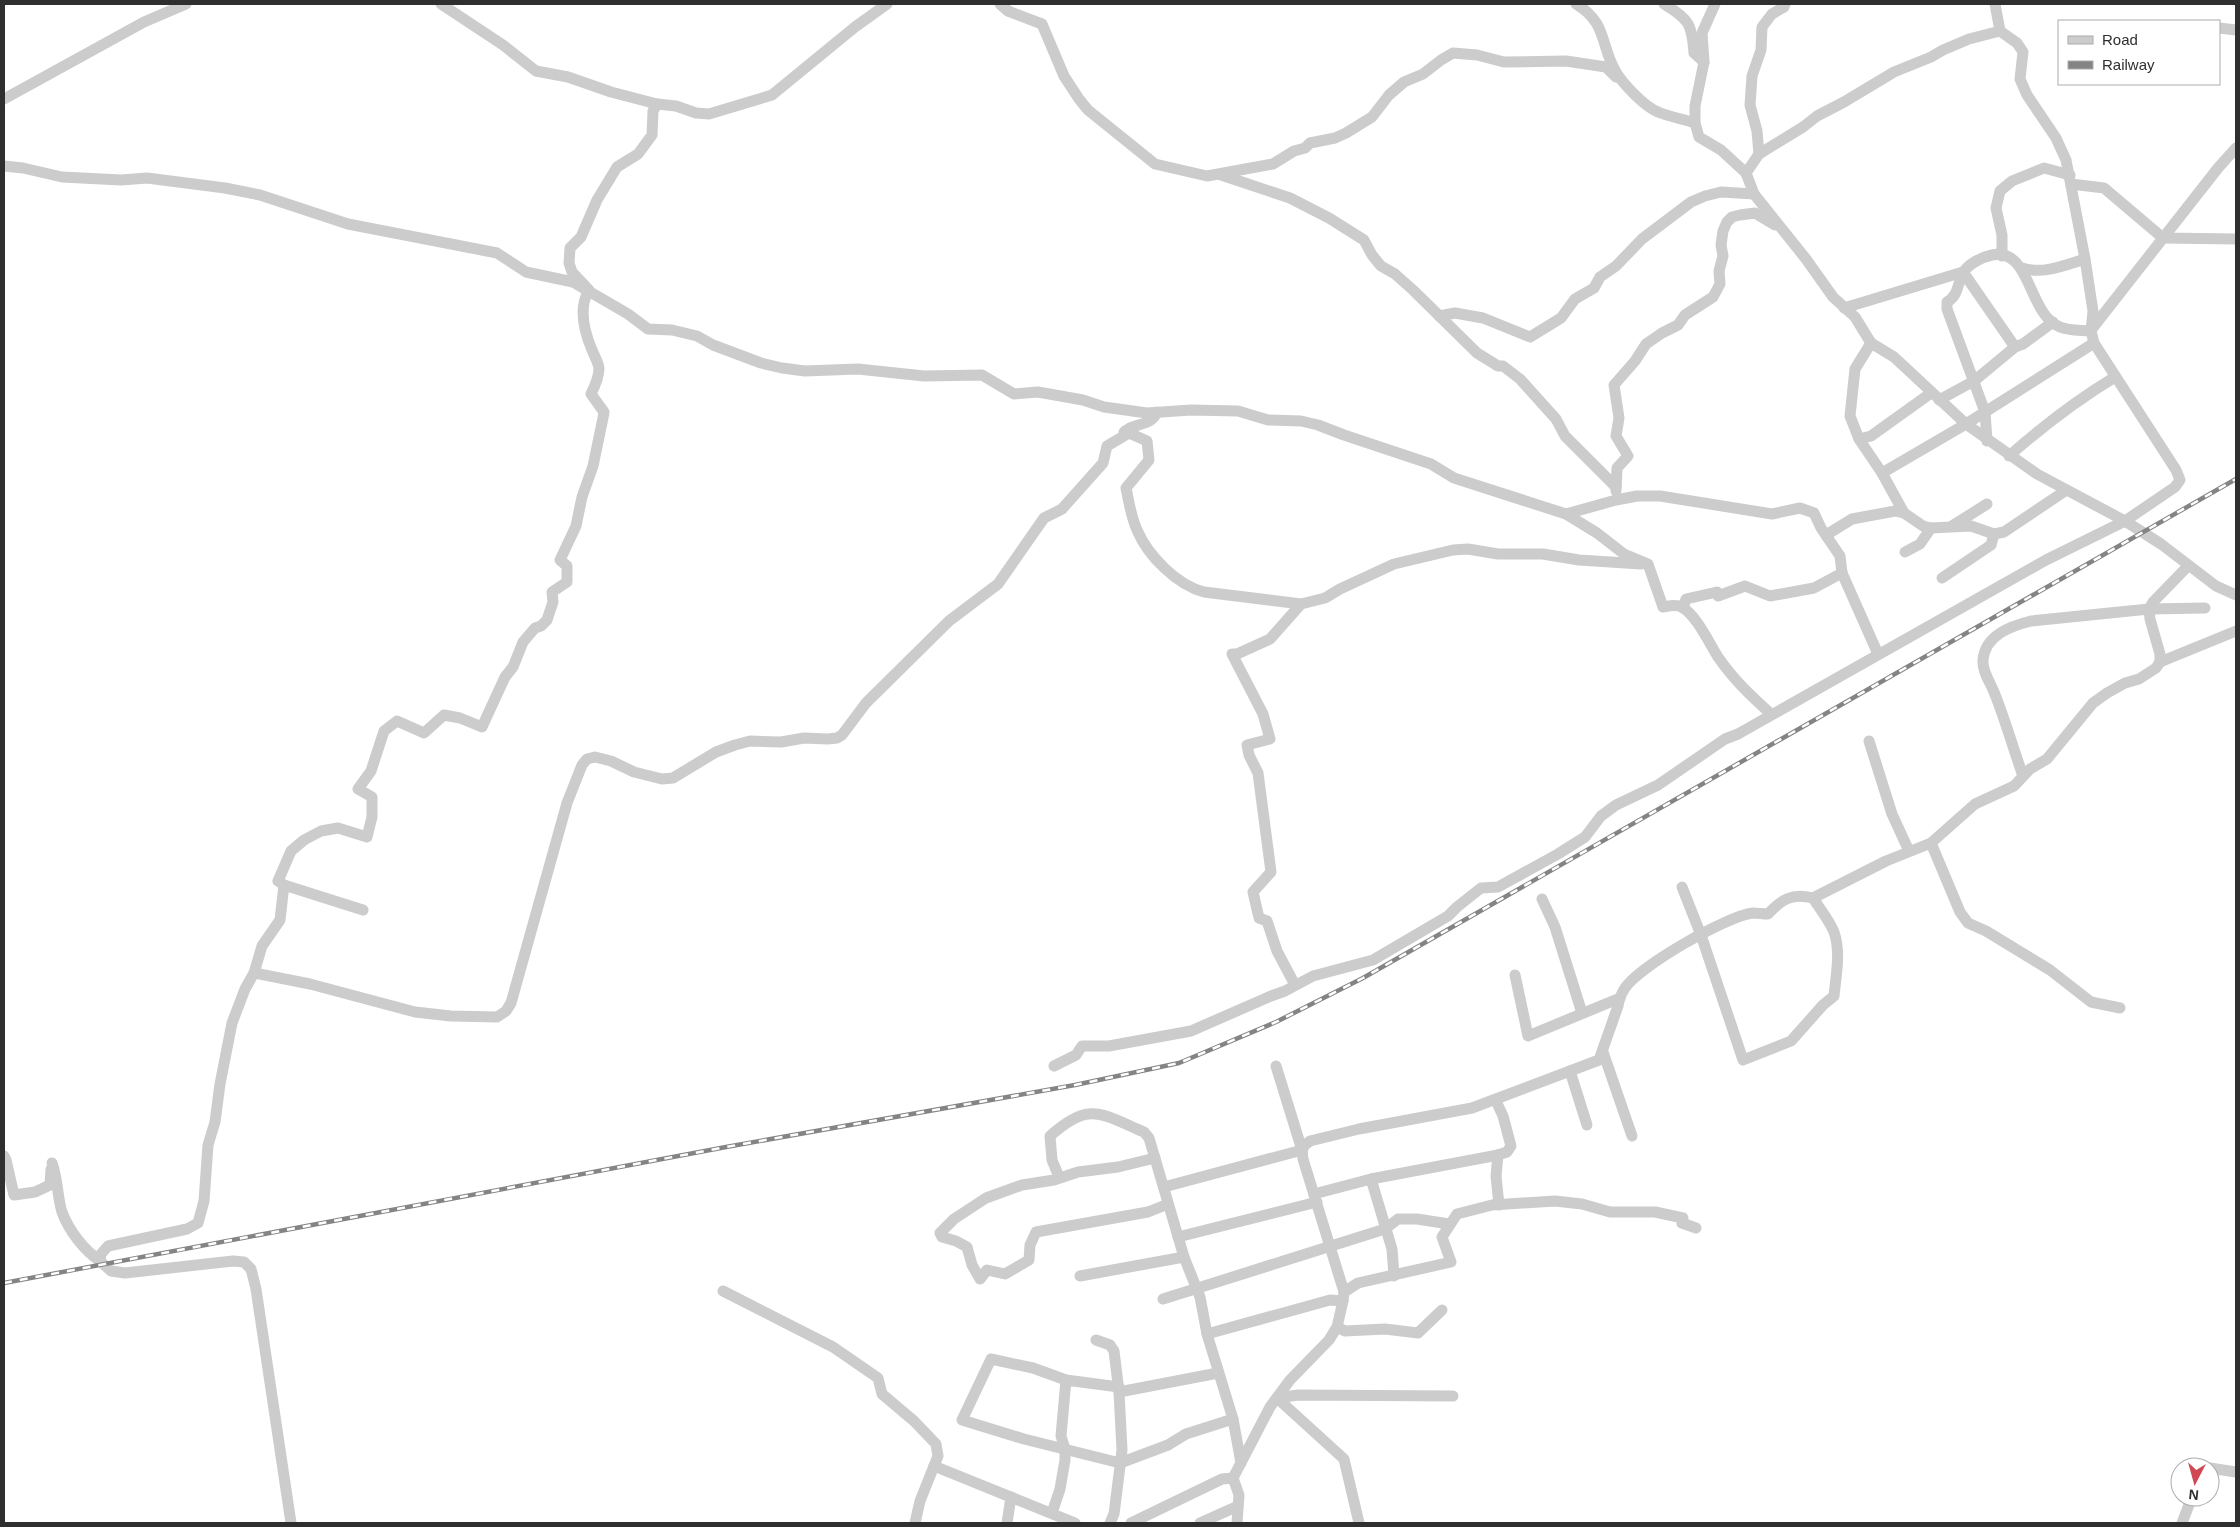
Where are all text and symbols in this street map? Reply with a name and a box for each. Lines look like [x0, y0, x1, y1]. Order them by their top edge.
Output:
legend [2058, 20, 2220, 85]
text: Road [2102, 31, 2138, 48]
text: Railway [2102, 56, 2155, 73]
north arrow [2170, 1457, 2220, 1507]
text: N [2188, 1486, 2200, 1503]

